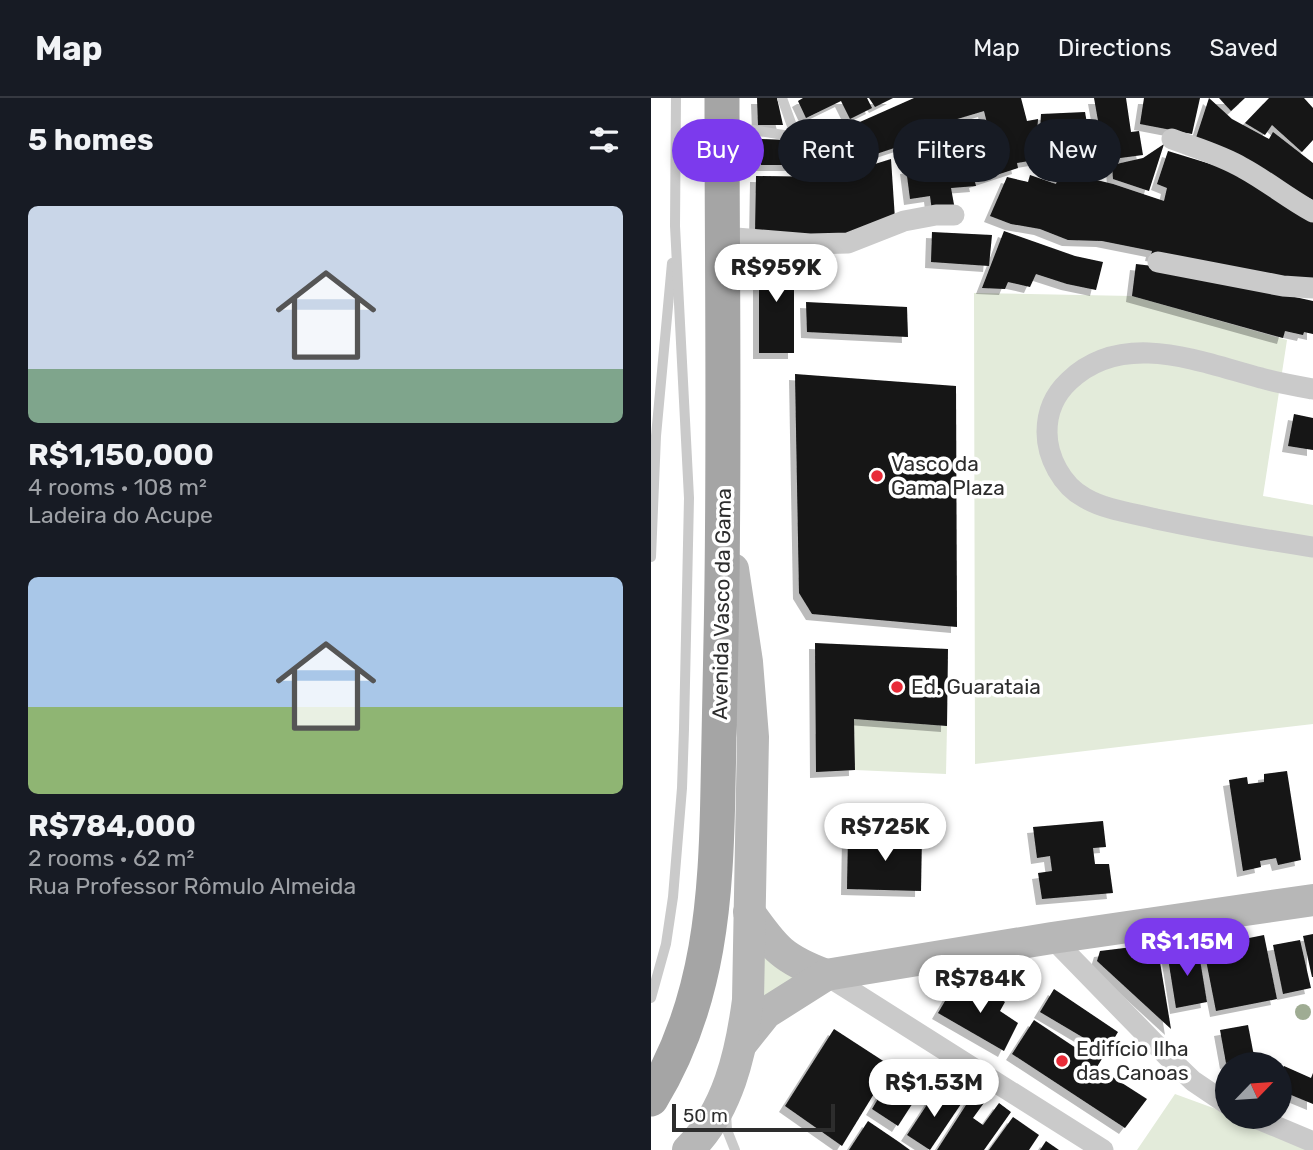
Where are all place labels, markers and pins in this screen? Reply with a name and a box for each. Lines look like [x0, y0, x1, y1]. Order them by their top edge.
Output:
pin: R$959K [719, 244, 833, 304]
place label: Vasco da Gama Plaza [891, 451, 1005, 500]
marker: Vasco da Gama Plaza [869, 468, 885, 484]
place label: Ed. Guarataia [911, 674, 1041, 699]
marker: Ed. Guarataia [889, 679, 905, 695]
pin: R$725K [828, 804, 942, 863]
pin: R$1.15M [1122, 918, 1252, 978]
pin: R$784K [923, 956, 1037, 1015]
place label: Edifício Ilha das Canoas [1076, 1036, 1189, 1085]
marker: Edifício Ilha das Canoas [1054, 1053, 1070, 1069]
pin: R$1.53M [869, 1060, 999, 1119]

